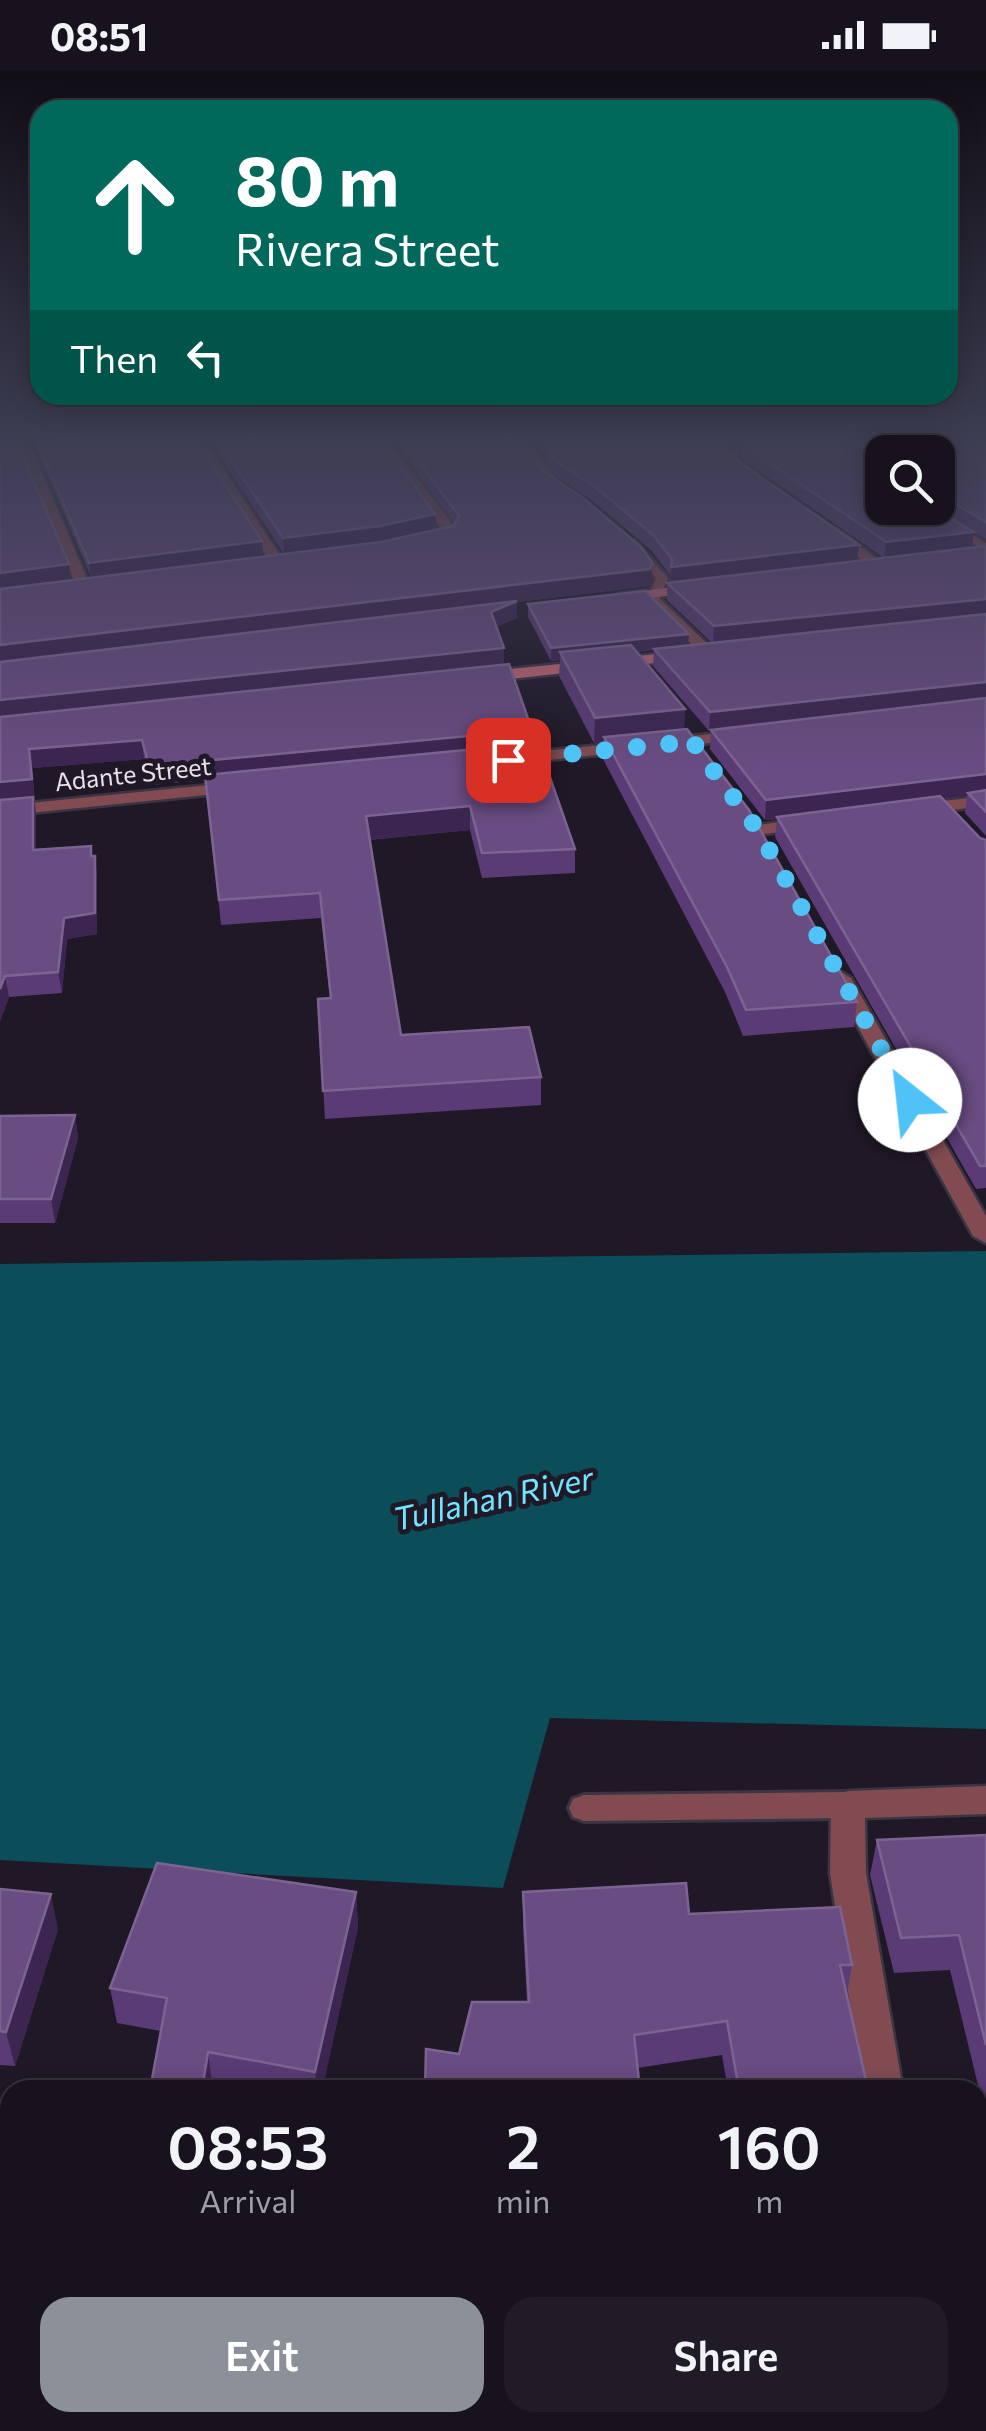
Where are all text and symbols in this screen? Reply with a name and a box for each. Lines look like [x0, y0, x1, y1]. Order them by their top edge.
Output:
text: 08:51 [50, 12, 148, 59]
text: 80 m [235, 135, 399, 220]
icon: ahead [70, 140, 200, 270]
text: Rivera Street [235, 220, 500, 275]
icon: left [178, 330, 233, 385]
text: Then [70, 334, 158, 381]
map controls [865, 435, 955, 525]
button: search [865, 435, 955, 525]
pin [466, 718, 551, 803]
icon: arrive [481, 733, 536, 788]
street label: Adante Street [53, 750, 213, 796]
position arrow [858, 1048, 962, 1152]
water label: Tullahan River [389, 1456, 598, 1538]
text: 08:53 [167, 2108, 329, 2181]
text: 2 [506, 2108, 540, 2181]
text: 160 [718, 2108, 821, 2181]
text: Arrival [200, 2180, 296, 2220]
text: min [496, 2180, 550, 2220]
text: m [755, 2180, 783, 2220]
button: Exit [40, 2297, 484, 2412]
button: Share [504, 2297, 948, 2412]

